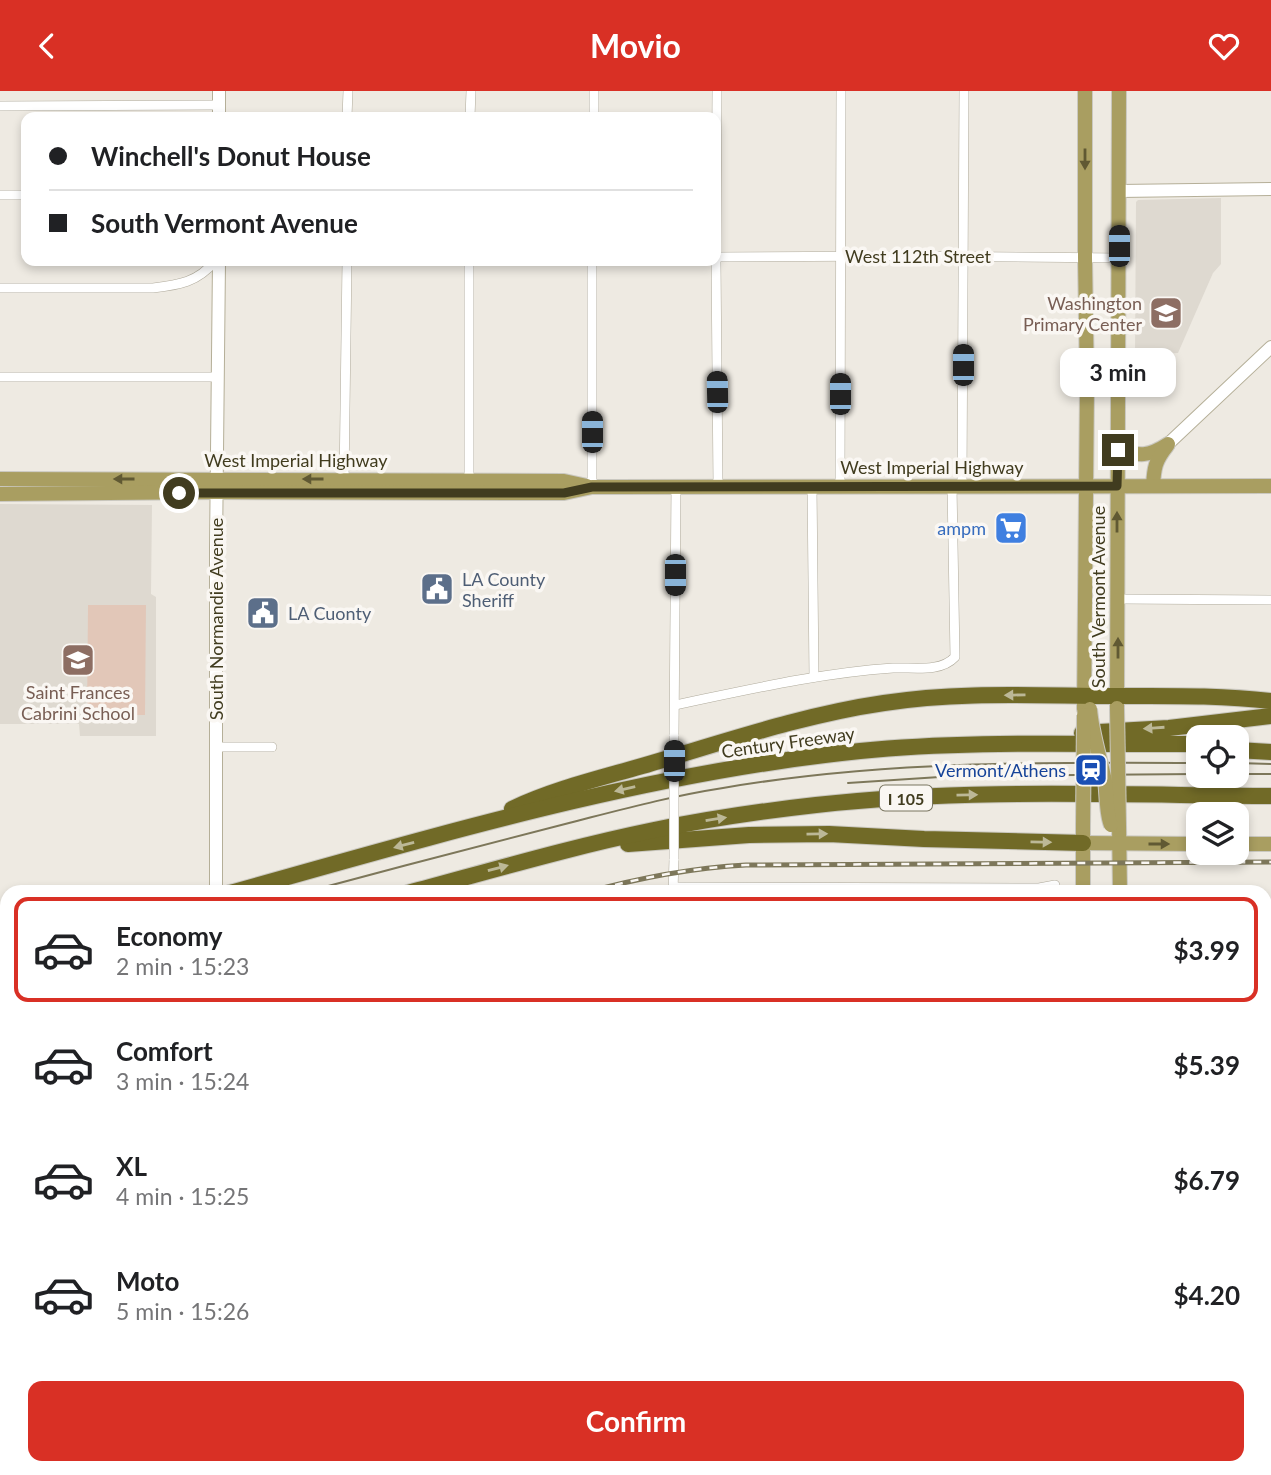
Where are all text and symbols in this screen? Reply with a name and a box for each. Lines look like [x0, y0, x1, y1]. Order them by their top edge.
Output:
text: Movio [590, 26, 681, 65]
icon: back [28, 27, 66, 65]
icon: heart [1205, 27, 1243, 65]
text: Winchell's Donut House [91, 140, 371, 172]
one-way arrow [1079, 148, 1091, 170]
text: South Vermont Avenue [91, 207, 358, 239]
car [1109, 225, 1130, 267]
street label: West 112th Street [845, 245, 991, 267]
place label: Washington Primary Center [1023, 292, 1142, 335]
school or university icon: Washington Primary Center [1147, 294, 1185, 332]
car [953, 344, 974, 386]
callout: 3 min [1060, 349, 1176, 397]
text: 3 min [1089, 358, 1147, 386]
car [707, 371, 728, 413]
car [830, 373, 851, 415]
car [582, 411, 603, 453]
route end [1102, 434, 1134, 466]
street label: West Imperial Highway [204, 449, 388, 471]
street label: West Imperial Highway [840, 456, 1024, 478]
one-way arrow [113, 473, 135, 485]
one-way arrow [302, 473, 324, 485]
route start [163, 477, 195, 509]
street label: South Vermont Avenue [1087, 506, 1109, 688]
supermarket icon: ampm [992, 509, 1030, 547]
one-way arrow [1111, 511, 1123, 533]
place label: ampm [937, 517, 986, 539]
street label: South Normandie Avenue [205, 518, 227, 720]
car [665, 554, 686, 596]
place label: LA County Sheriff [462, 568, 546, 611]
public building icon: LA County Sheriff [418, 570, 456, 608]
public building icon: LA Cuonty [244, 594, 282, 632]
place label: LA Cuonty [288, 602, 372, 624]
one-way arrow [1112, 636, 1123, 658]
school or university icon: Saint Frances Cabrini School [59, 641, 97, 679]
place label: Saint Frances Cabrini School [21, 681, 135, 724]
one-way arrow [1004, 690, 1026, 701]
street label: Century Freeway [720, 722, 857, 762]
one-way arrow [1143, 723, 1165, 734]
map controls [1186, 725, 1249, 865]
button: locate [1186, 725, 1249, 788]
car [664, 740, 685, 782]
station icon: Vermont/Athens [1072, 751, 1110, 789]
place label: Vermont/Athens [935, 759, 1066, 781]
one-way arrow [614, 784, 636, 795]
road number: I 105 [880, 785, 932, 811]
one-way arrow [956, 790, 978, 801]
button: layers [1186, 802, 1249, 865]
one-way arrow [705, 813, 727, 824]
one-way arrow [806, 828, 828, 840]
one-way arrow [1030, 837, 1052, 848]
one-way arrow [1149, 838, 1171, 850]
one-way arrow [393, 840, 415, 851]
one-way arrow [488, 863, 509, 873]
icon: car [32, 918, 95, 981]
text: Economy [116, 920, 222, 952]
text: $3.99 [1174, 934, 1240, 966]
text: 2 min · 15:23 [116, 952, 249, 980]
icon: car [32, 1033, 95, 1096]
text: Comfort [116, 1035, 213, 1067]
text: $5.39 [1174, 1049, 1240, 1081]
text: 3 min · 15:24 [116, 1067, 249, 1095]
icon: car [32, 1148, 95, 1211]
text: XL [116, 1150, 147, 1182]
text: $6.79 [1174, 1164, 1240, 1196]
text: 4 min · 15:25 [116, 1182, 249, 1210]
icon: car [32, 1263, 95, 1326]
text: Moto [116, 1265, 179, 1297]
text: $4.20 [1174, 1279, 1240, 1311]
text: 5 min · 15:26 [116, 1297, 249, 1325]
button: Confirm [28, 1381, 1244, 1461]

